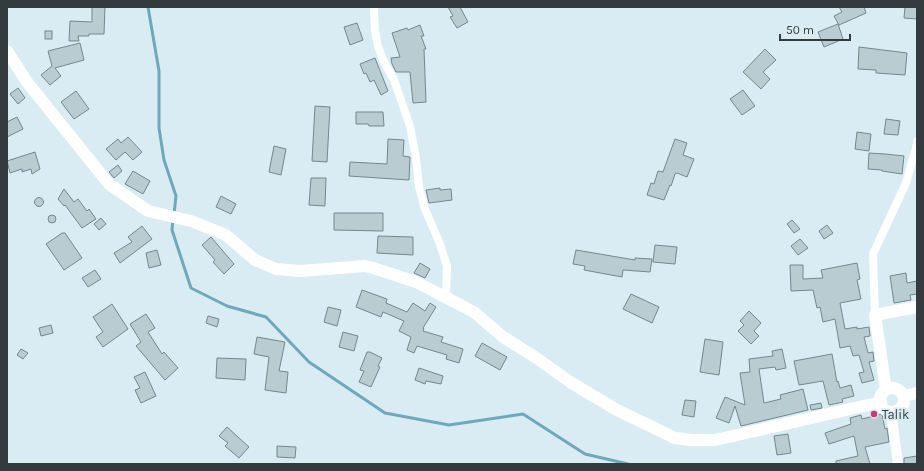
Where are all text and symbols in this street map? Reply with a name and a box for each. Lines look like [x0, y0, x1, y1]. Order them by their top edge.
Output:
scale bar [780, 16, 850, 42]
text: 50 m [786, 23, 814, 37]
place label: Talik [882, 407, 909, 422]
marker: Talik [869, 409, 879, 419]

